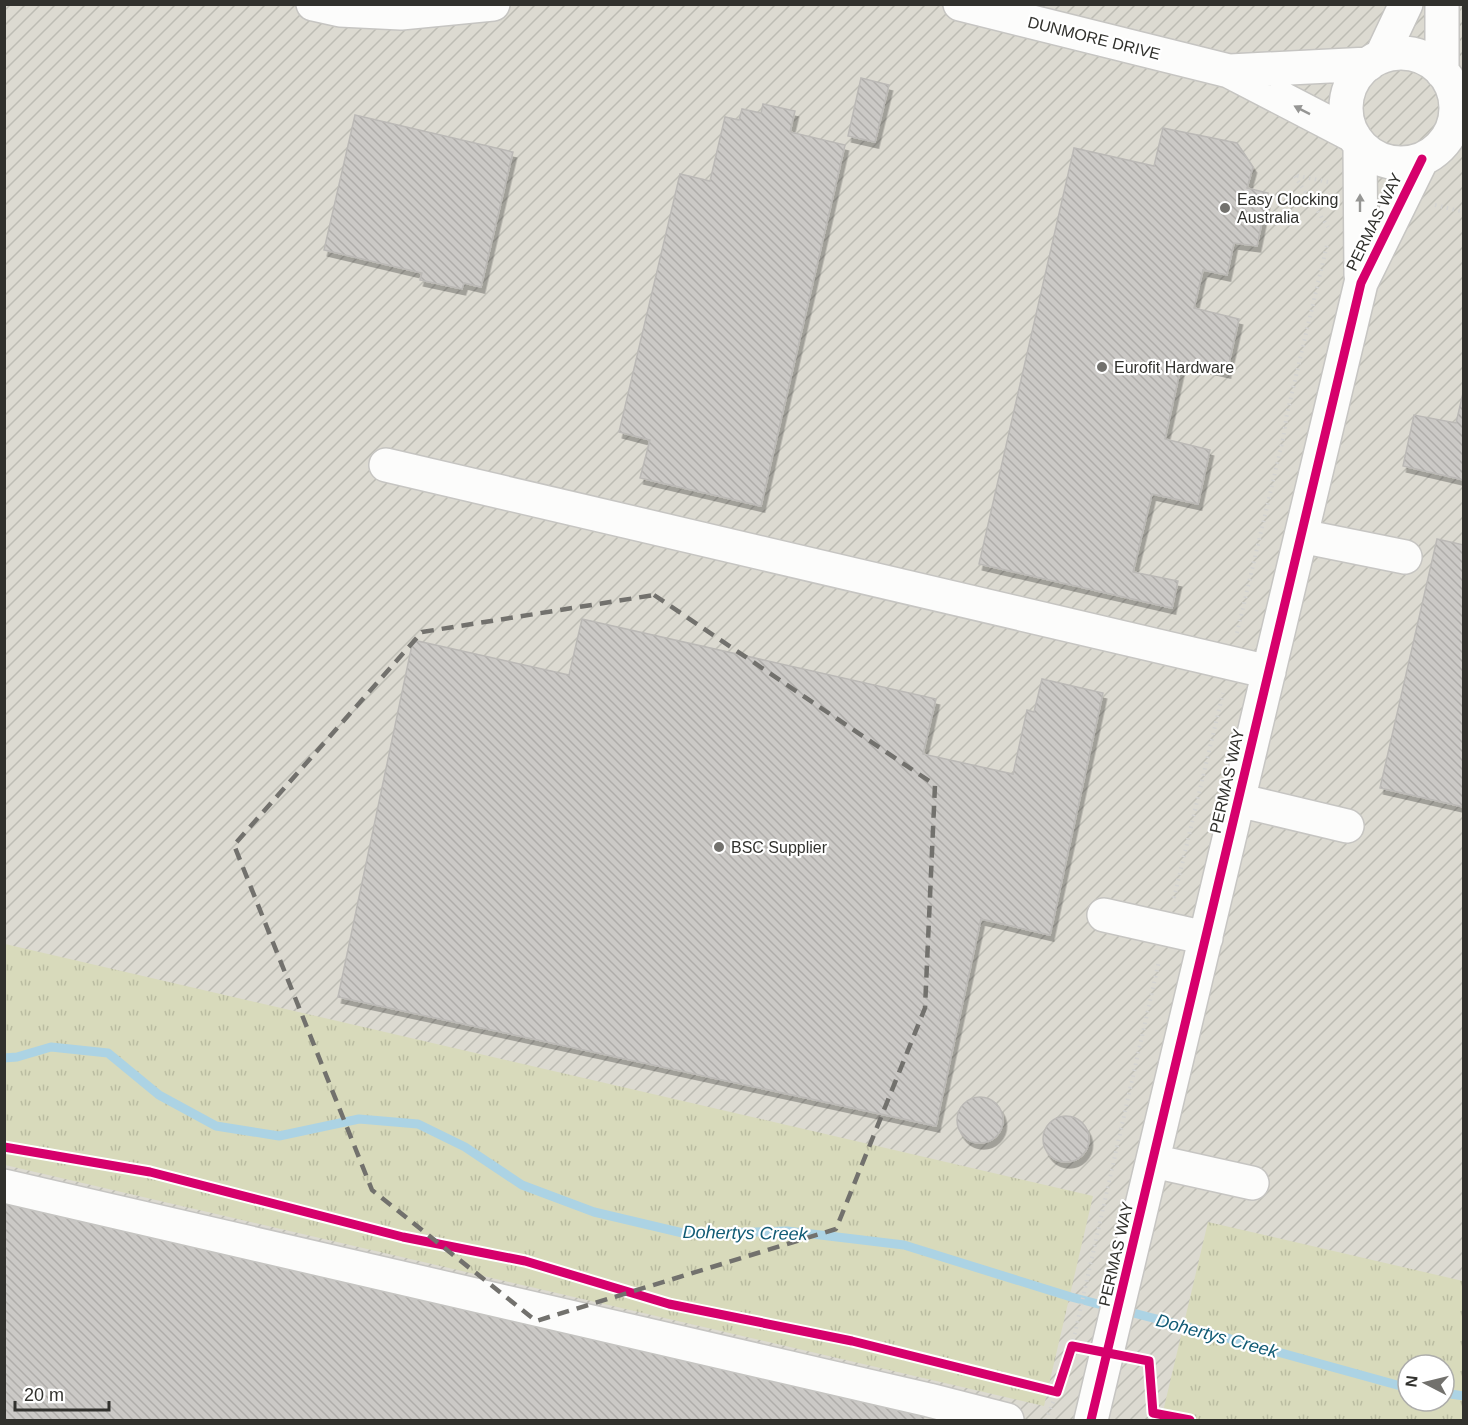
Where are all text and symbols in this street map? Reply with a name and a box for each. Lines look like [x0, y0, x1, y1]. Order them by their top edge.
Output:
street label: DUNMORE DRIVE [1026, 13, 1162, 63]
one-way arrow [1293, 105, 1311, 115]
street label: PERMAS WAY [1343, 170, 1405, 274]
place label: Easy Clocking Australia [1237, 191, 1338, 226]
one-way arrow [1355, 194, 1365, 213]
marker: Easy Clocking Australia [1218, 201, 1232, 215]
place label: Eurofit Hardware [1114, 359, 1234, 376]
marker: Eurofit Hardware [1095, 360, 1109, 374]
street label: PERMAS WAY [1207, 727, 1247, 835]
place label: BSC Supplier [731, 839, 828, 856]
marker: BSC Supplier [712, 840, 726, 854]
street label: PERMAS WAY [1096, 1200, 1136, 1308]
water label: Dohertys Creek [682, 1222, 809, 1244]
water label: Dohertys Creek [1154, 1310, 1281, 1362]
north arrow [1396, 1353, 1456, 1413]
scale bar [15, 1374, 110, 1412]
text: N [1402, 1374, 1421, 1388]
text: 20 m [24, 1385, 64, 1405]

